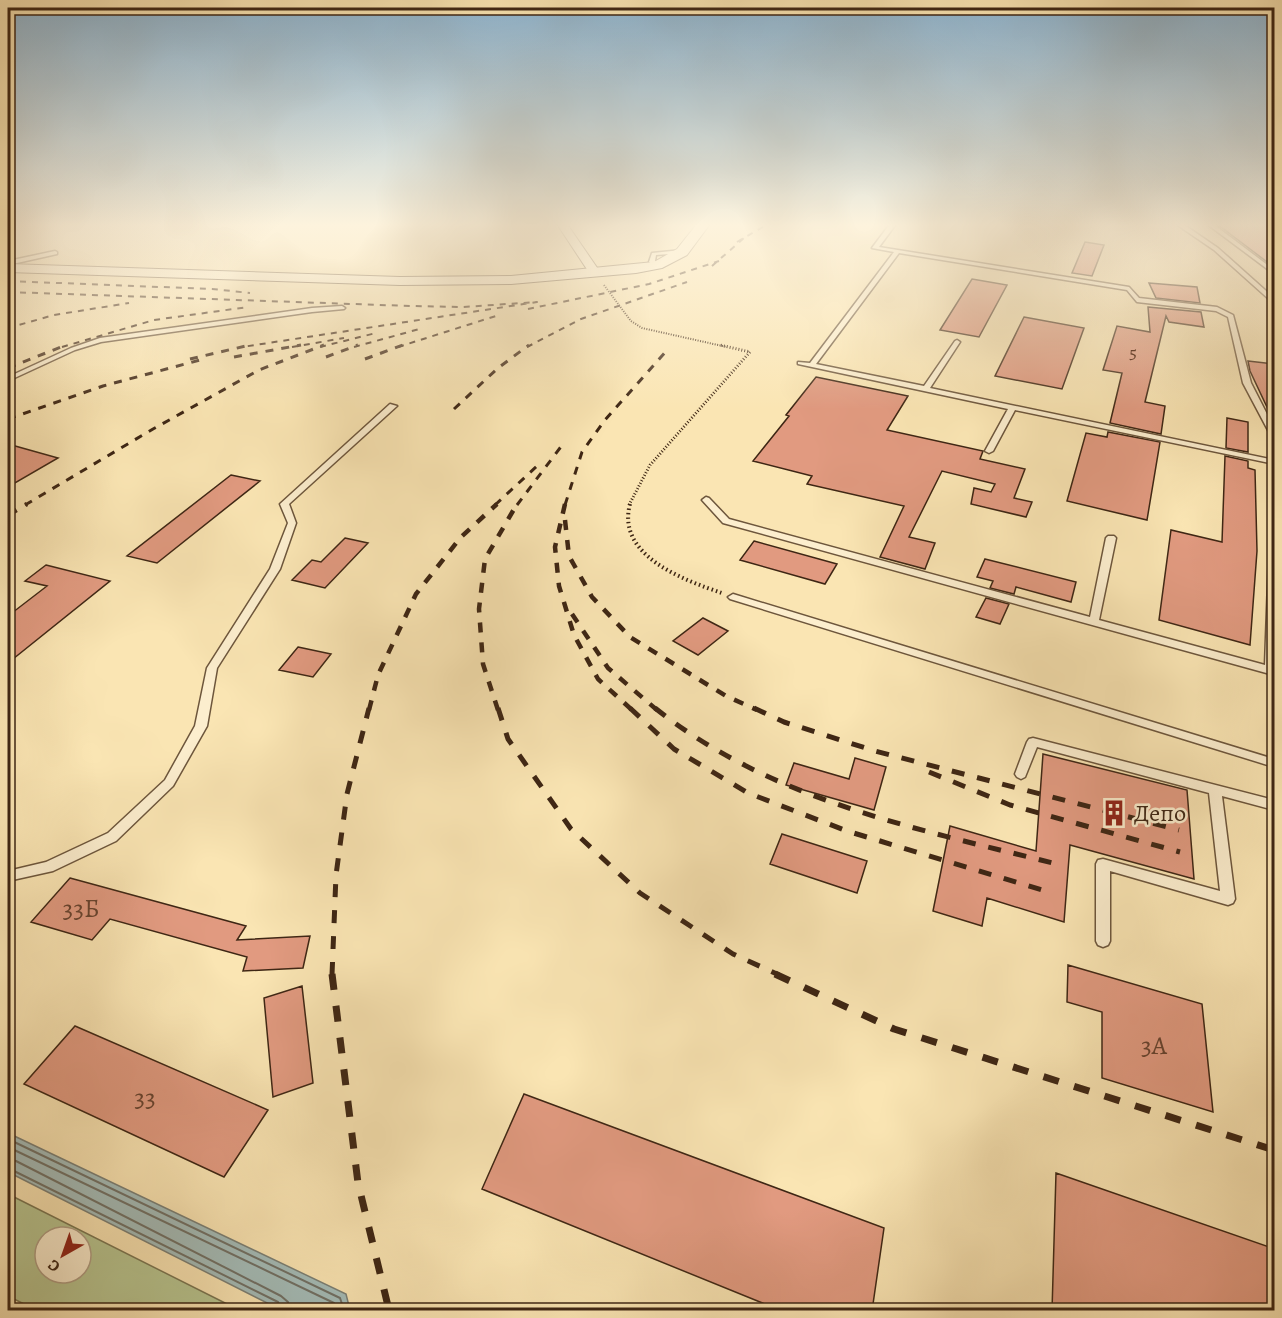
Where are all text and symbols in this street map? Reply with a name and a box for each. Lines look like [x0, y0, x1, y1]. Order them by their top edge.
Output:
house number: 5 [1129, 340, 1137, 364]
place label: Депо [1134, 797, 1186, 829]
building icon: Депо [1099, 798, 1129, 828]
house number: 33Б [62, 891, 100, 926]
house number: 3А [1141, 1028, 1168, 1063]
house number: 33 [134, 1080, 156, 1115]
north arrow [33, 1225, 93, 1285]
text: С [43, 1254, 65, 1277]

